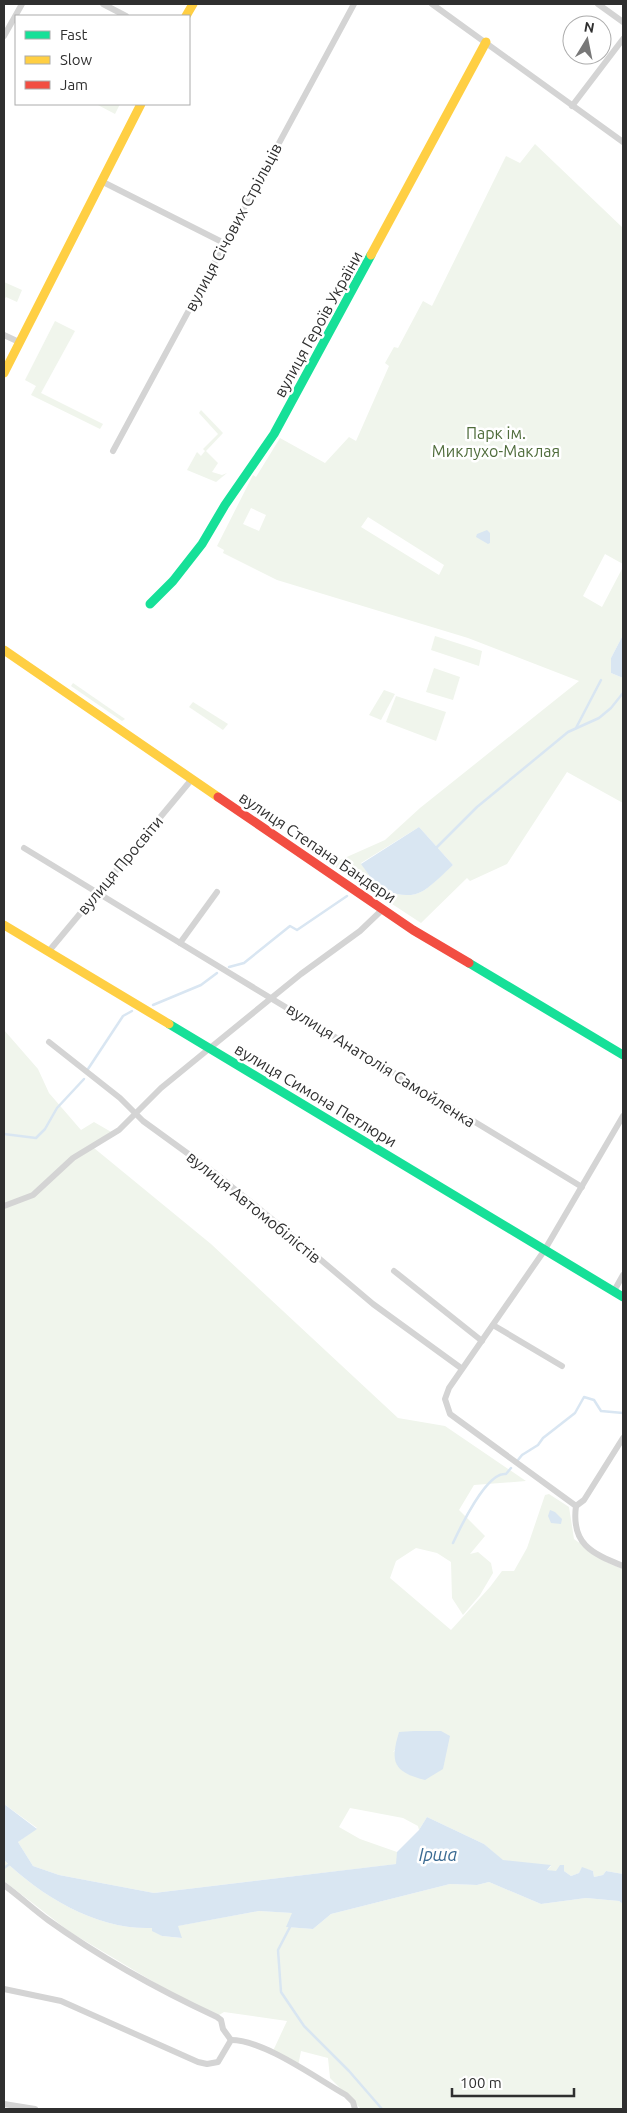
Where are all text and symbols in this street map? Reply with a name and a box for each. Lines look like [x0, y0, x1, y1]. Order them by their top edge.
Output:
legend [15, 15, 190, 105]
north arrow [562, 15, 612, 65]
text: N [583, 18, 596, 36]
text: Fast [60, 26, 88, 43]
text: Slow [60, 51, 93, 68]
text: Jam [60, 76, 88, 93]
street label: вулиця Січових Стрільців [181, 140, 285, 314]
street label: вулиця Героїв України [270, 248, 366, 400]
park label: Парк ім. Миклухо-Маклая [432, 424, 560, 460]
street label: вулиця Степана Бандери [236, 788, 400, 906]
street label: вулиця Просвіти [74, 812, 166, 918]
street label: вулиця Анатолія Самойленка [283, 999, 479, 1131]
street label: вулиця Симона Петлюри [232, 1039, 400, 1151]
street label: вулиця Автомобілістів [183, 1147, 325, 1267]
water label: Ірша [419, 1844, 458, 1864]
scale bar [452, 2066, 574, 2098]
text: 100 m [460, 2074, 502, 2091]

